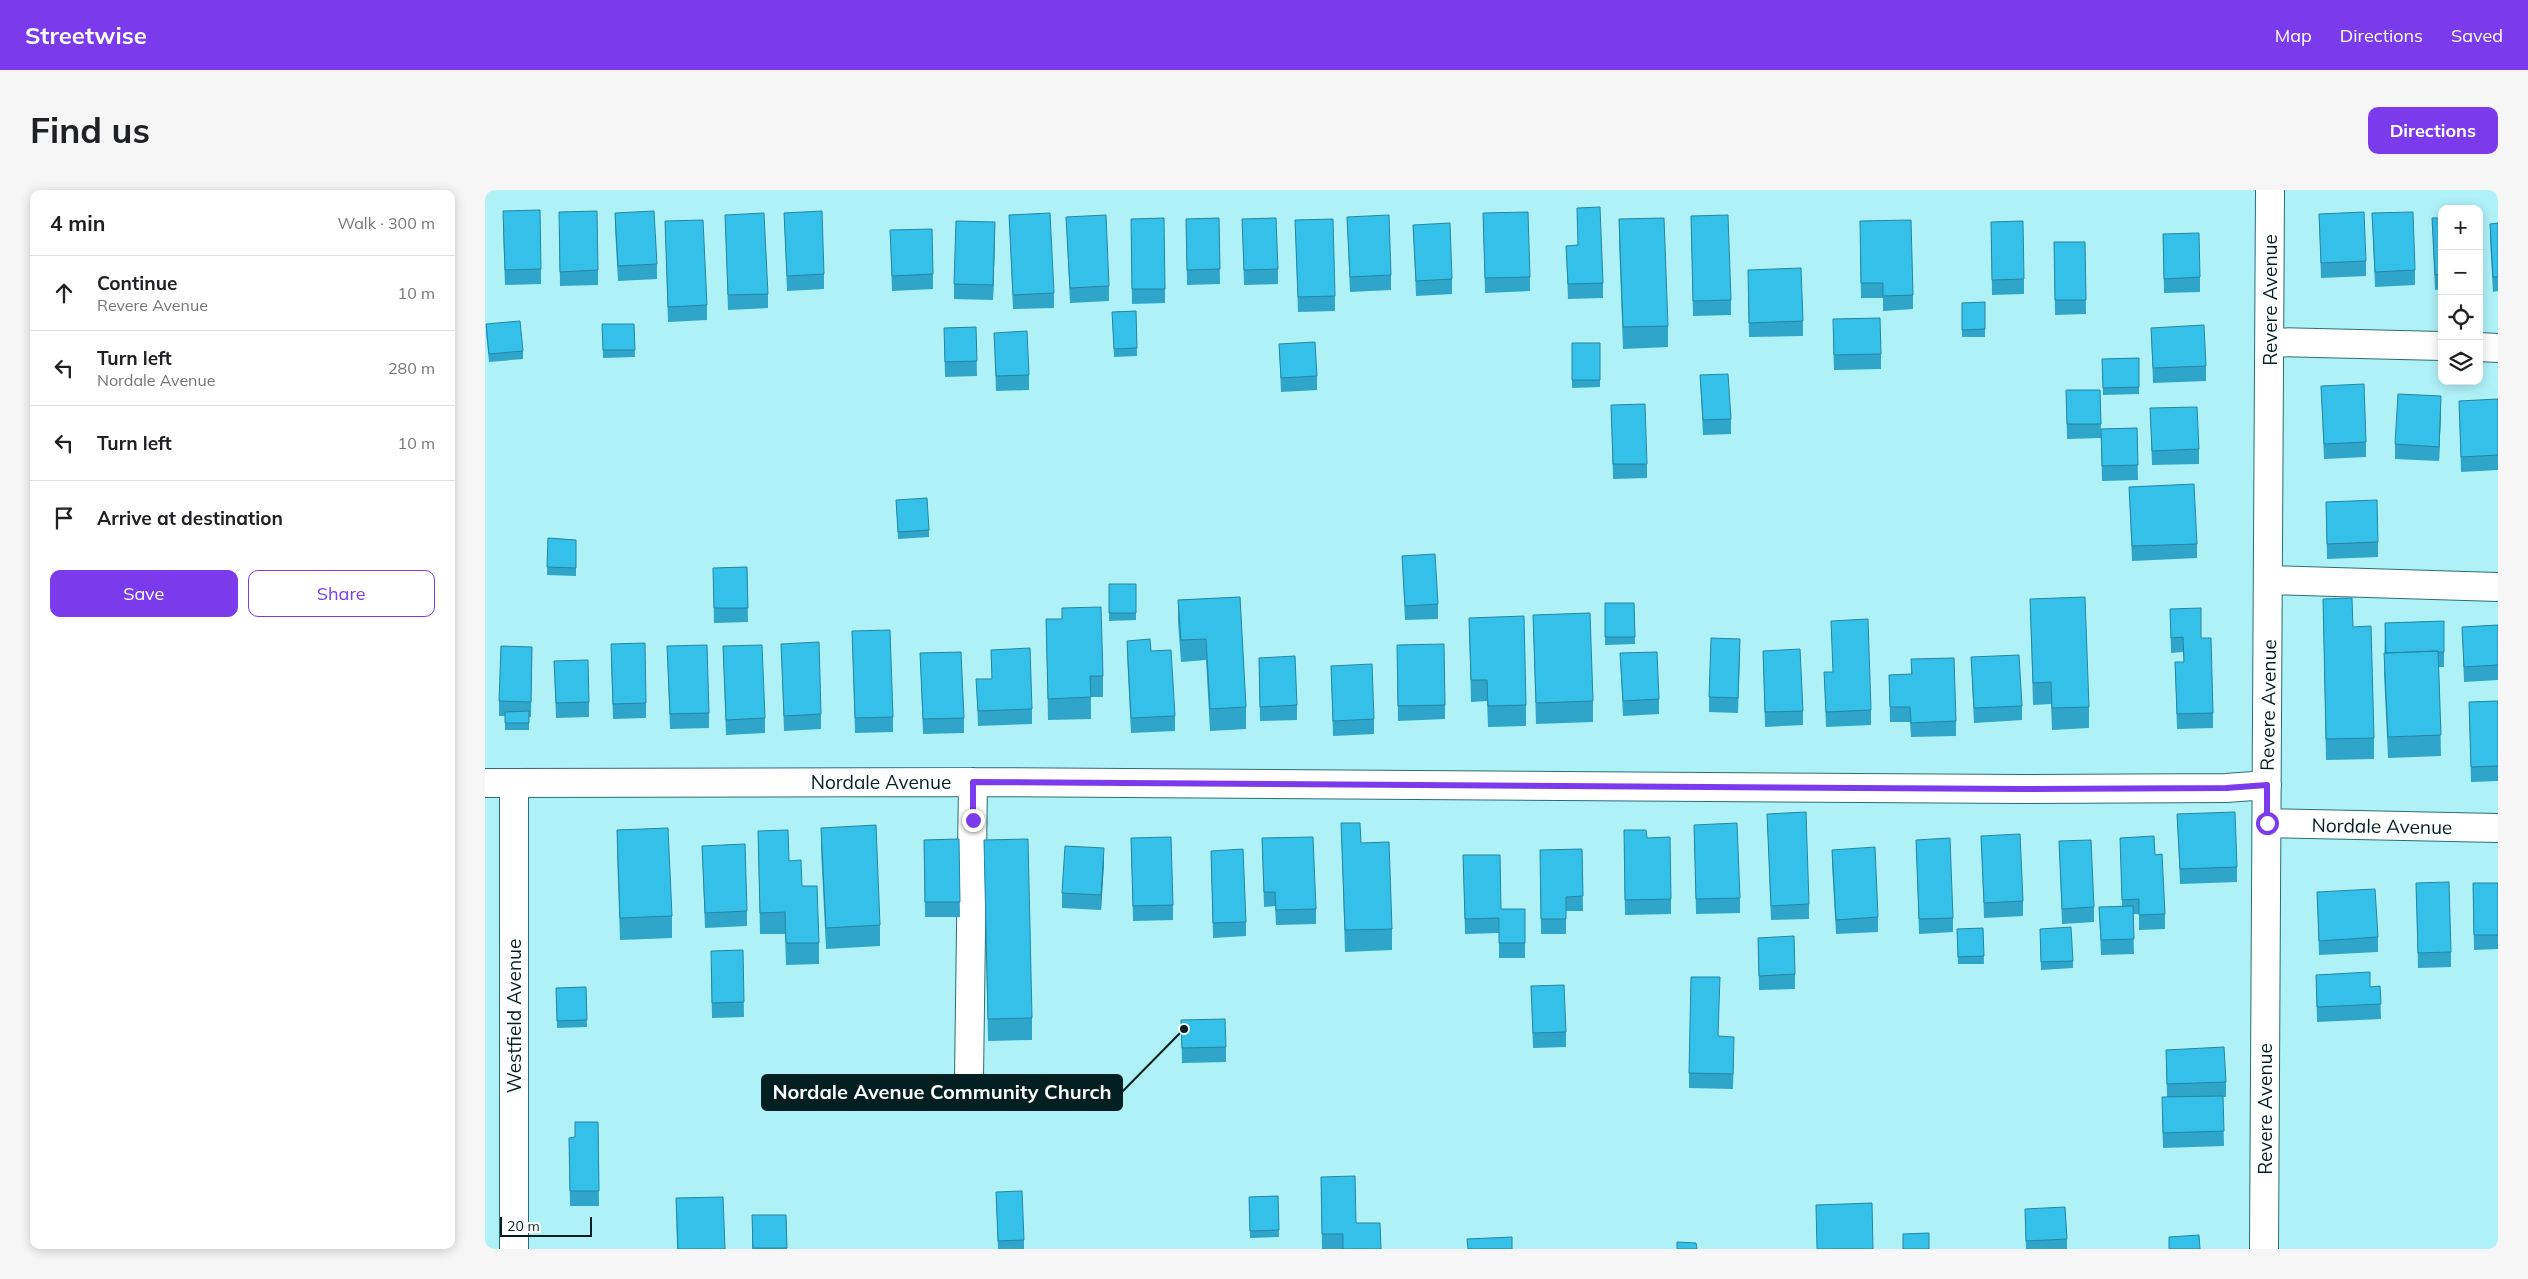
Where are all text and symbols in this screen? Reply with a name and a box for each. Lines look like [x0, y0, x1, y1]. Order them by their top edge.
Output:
text: Streetwise [25, 20, 147, 50]
text: Map [2275, 24, 2312, 47]
text: Directions [2340, 24, 2423, 47]
text: Saved [2451, 24, 2503, 47]
button: Directions [2368, 107, 2498, 154]
text: Find us [30, 108, 150, 152]
map controls [2438, 205, 2483, 385]
button: + [2438, 205, 2483, 250]
text: 4 min [50, 210, 105, 236]
text: Walk · 300 m [337, 213, 435, 233]
street label: Revere Avenue [2258, 234, 2282, 366]
button: − [2438, 250, 2483, 295]
text: Continue [97, 271, 177, 295]
icon: ahead [50, 279, 78, 307]
text: 10 m [398, 283, 435, 303]
text: Revere Avenue [97, 295, 208, 315]
button: locate [2438, 295, 2483, 340]
button: layers [2438, 340, 2483, 385]
text: Turn left [97, 346, 172, 370]
icon: left [50, 354, 78, 382]
text: 280 m [388, 358, 435, 378]
text: Nordale Avenue [97, 370, 215, 390]
icon: left [50, 429, 78, 457]
text: Turn left [97, 431, 172, 455]
text: 10 m [398, 433, 435, 453]
icon: arrive [50, 504, 78, 532]
text: Arrive at destination [97, 506, 283, 530]
button: Save [50, 570, 238, 617]
button: Share [248, 570, 435, 617]
street label: Revere Avenue [2255, 639, 2281, 771]
street label: Nordale Avenue [811, 770, 951, 794]
route end [962, 809, 985, 832]
route start [2256, 812, 2279, 835]
street label: Nordale Avenue [2311, 813, 2453, 839]
street label: Westfield Avenue [502, 939, 526, 1093]
street label: Revere Avenue [2253, 1043, 2277, 1175]
callout: Nordale Avenue Community Church [762, 1075, 1122, 1110]
text: Nordale Avenue Community Church [772, 1079, 1112, 1104]
scale bar [500, 1214, 593, 1237]
text: 20 m [507, 1217, 540, 1235]

